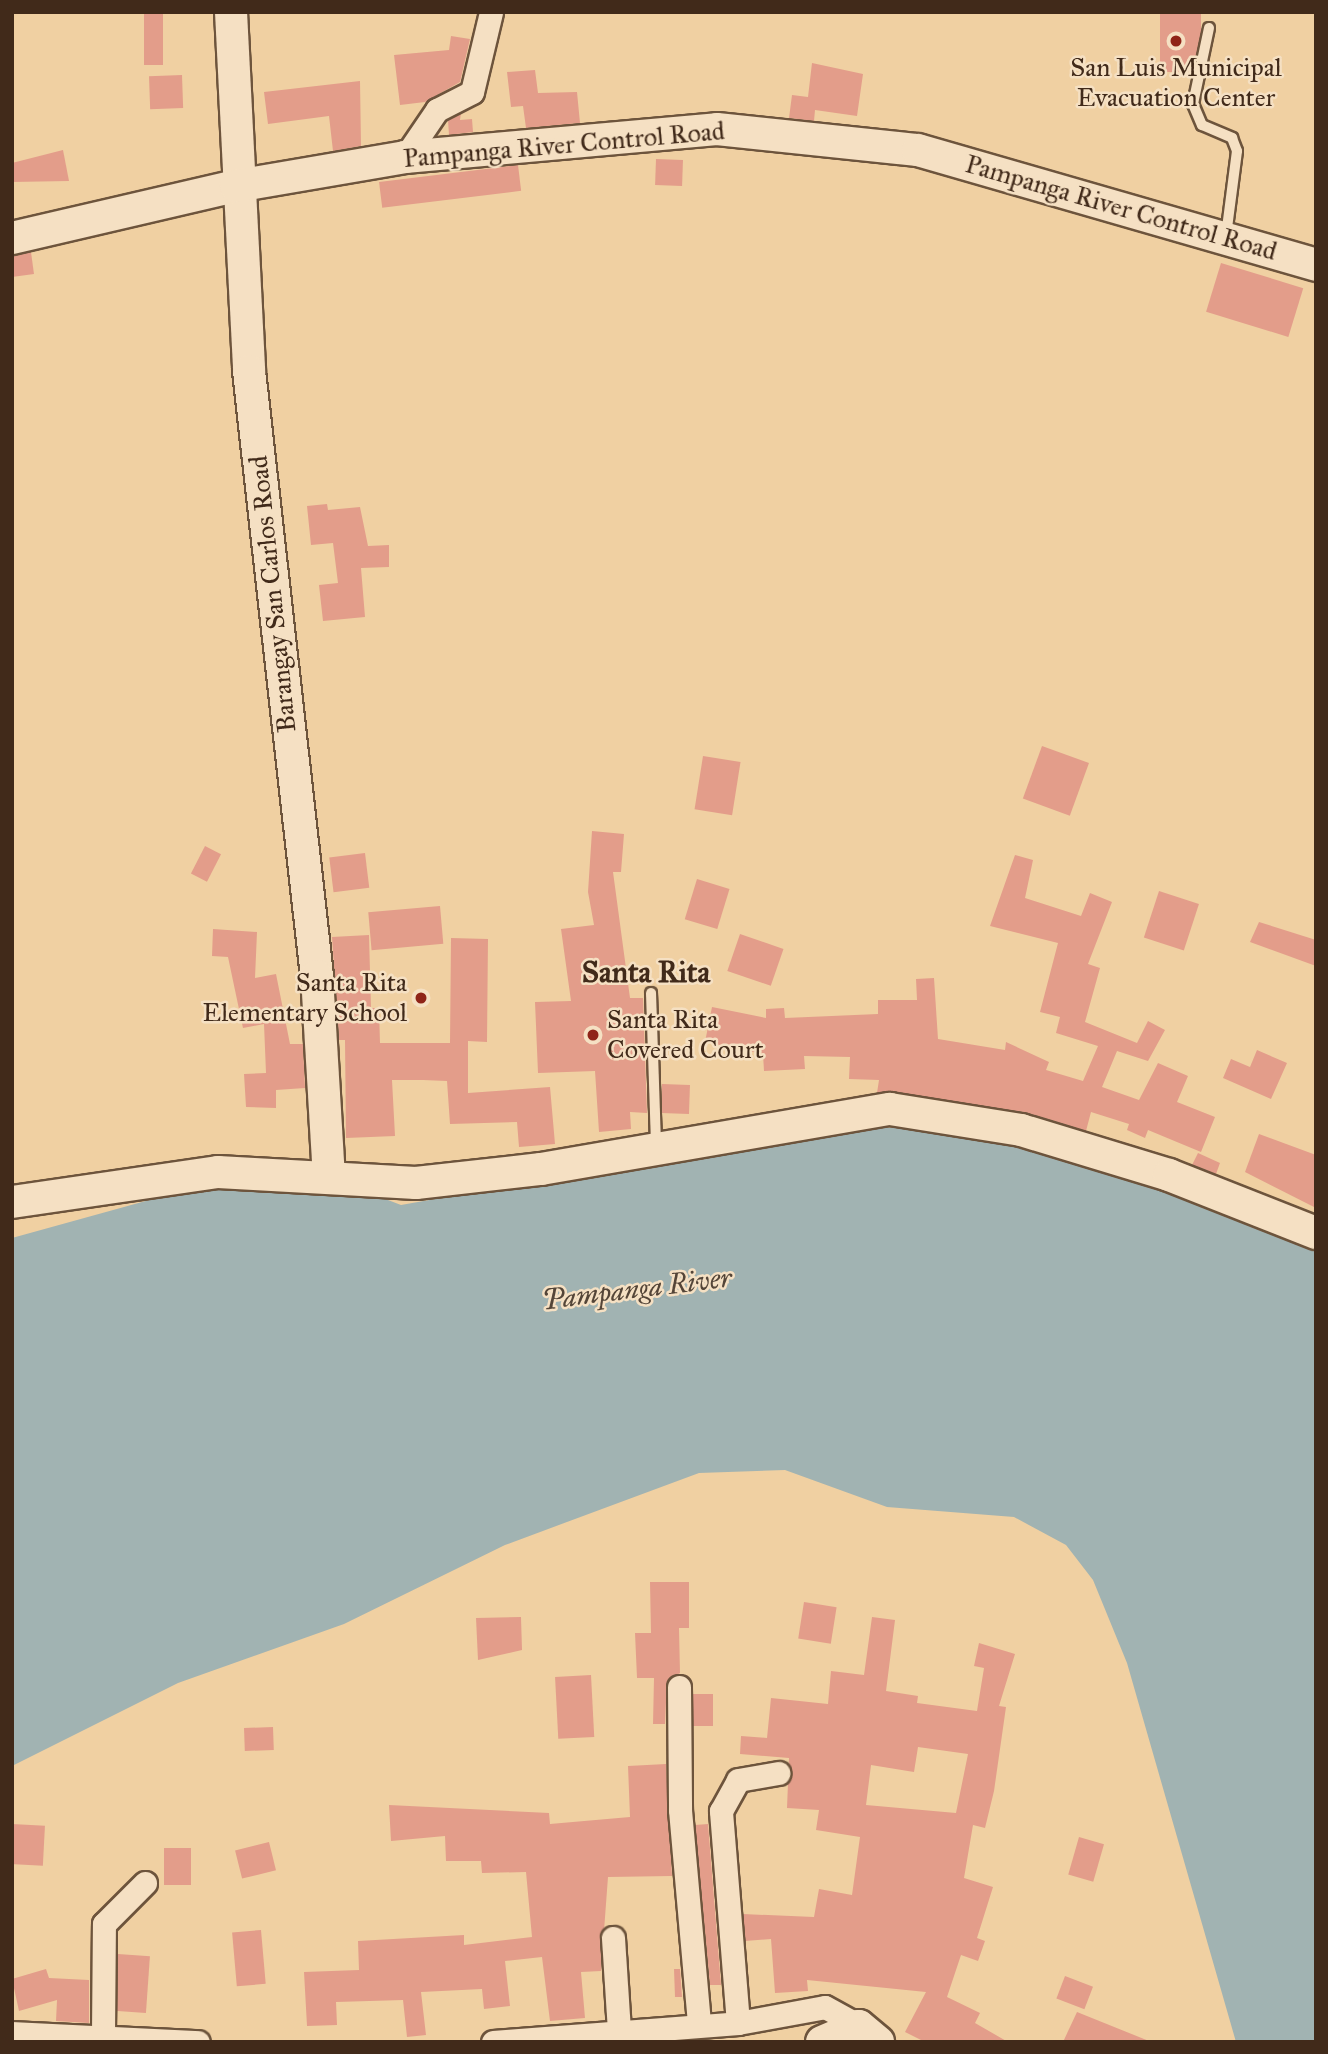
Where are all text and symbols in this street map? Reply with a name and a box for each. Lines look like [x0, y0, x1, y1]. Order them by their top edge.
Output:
marker: San Luis Municipal Evacuation Center [1168, 33, 1184, 49]
place label: San Luis Municipal Evacuation Center [1070, 52, 1282, 114]
street label: Pampanga River Control Road [402, 115, 726, 175]
street label: Pampanga River Control Road [962, 149, 1280, 267]
street label: Barangay San Carlos Road [243, 454, 303, 734]
district label: Santa Rita [582, 954, 710, 990]
place label: Santa Rita Elementary School [203, 967, 407, 1028]
marker: Santa Rita Elementary School [413, 990, 429, 1006]
place label: Santa Rita Covered Court [607, 1004, 764, 1066]
marker: Santa Rita Covered Court [585, 1027, 601, 1043]
water label: Pampanga River [540, 1261, 734, 1317]

